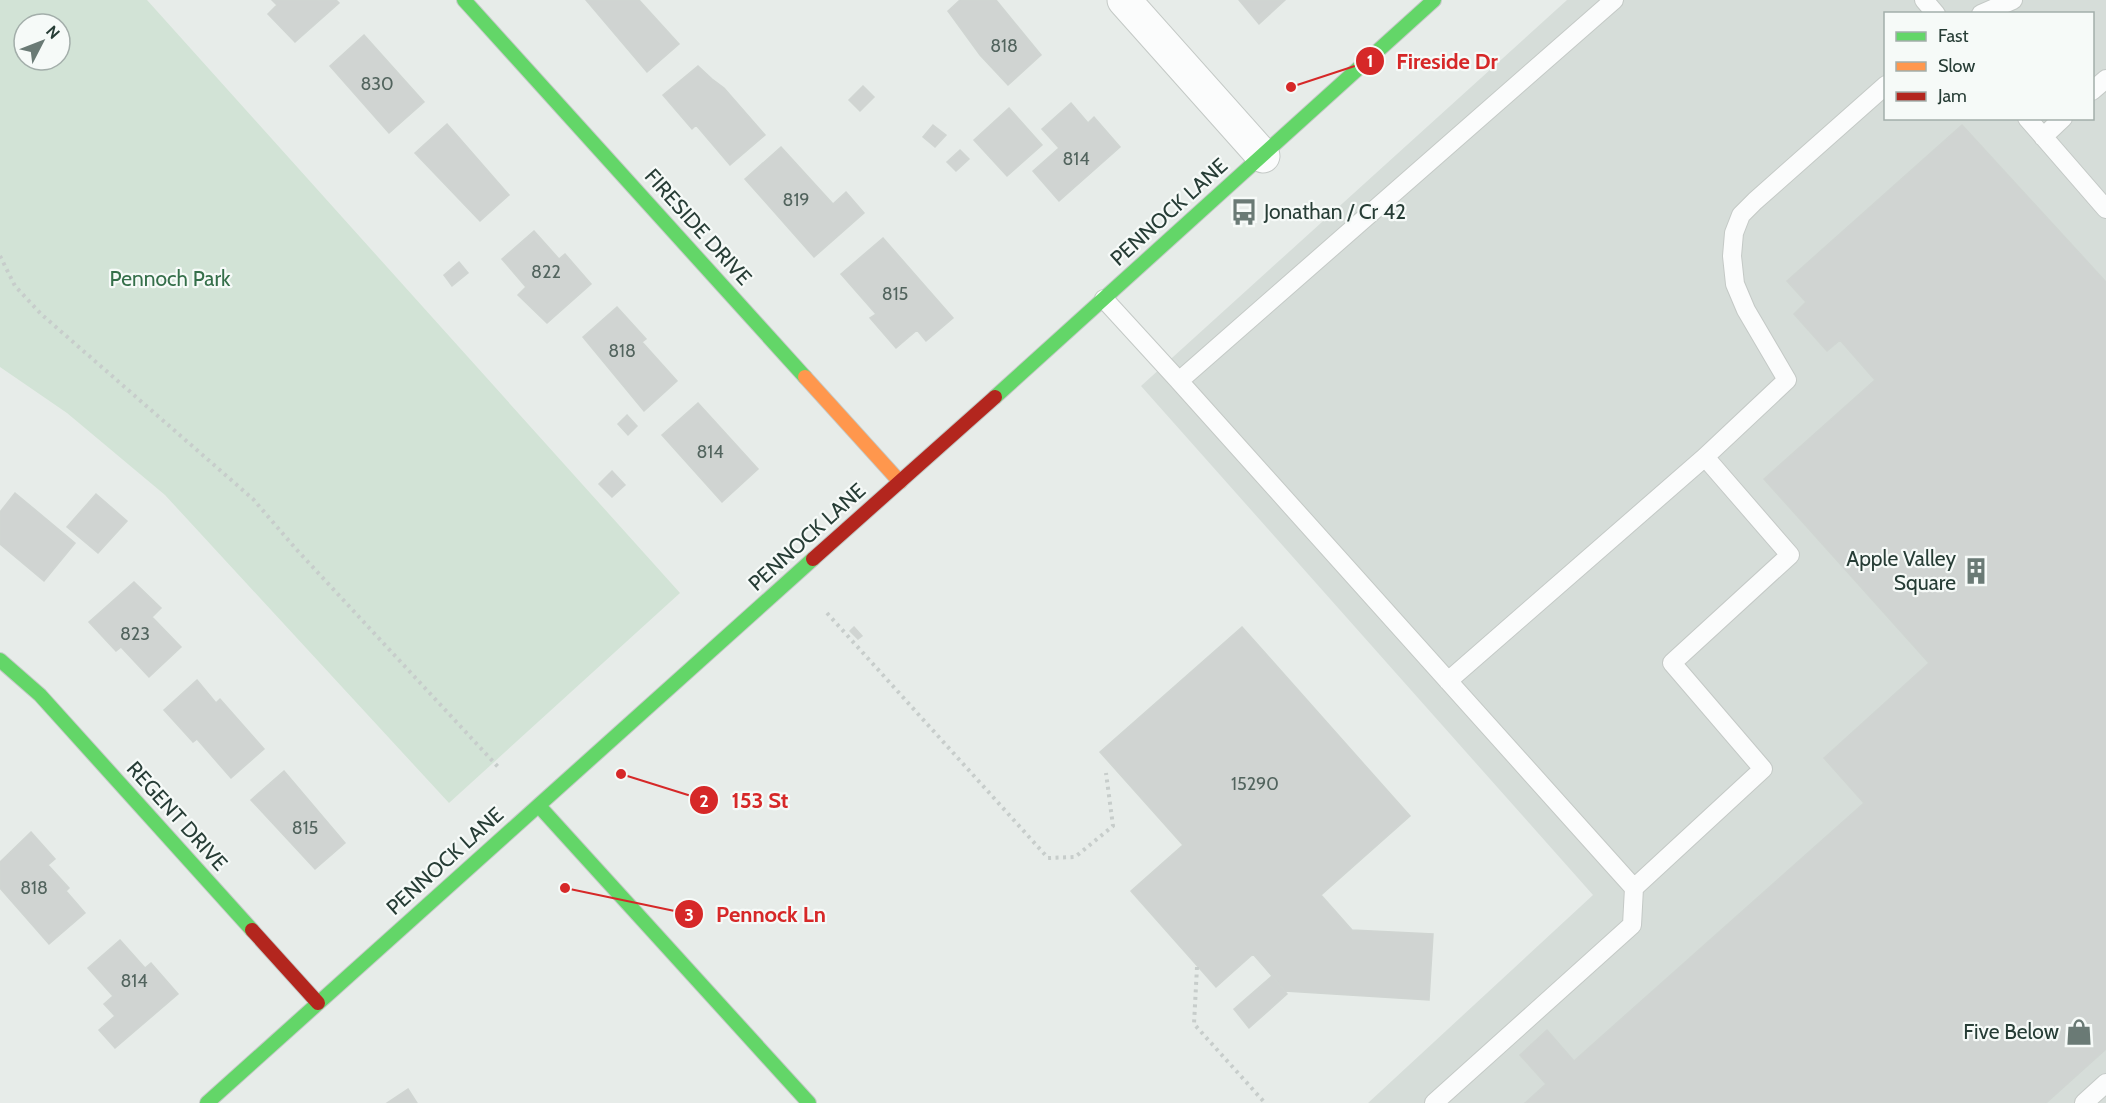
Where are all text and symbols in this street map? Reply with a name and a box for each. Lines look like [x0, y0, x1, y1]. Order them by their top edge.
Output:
north arrow [12, 12, 72, 72]
legend [1884, 12, 2094, 120]
text: N [42, 22, 64, 43]
text: Fast [1938, 25, 1969, 47]
house number: 818 [990, 35, 1018, 57]
callout: Fireside Dr [1355, 41, 1510, 81]
text: Fireside Dr [1396, 48, 1498, 75]
text: 1 [1367, 50, 1373, 72]
text: Slow [1938, 55, 1975, 77]
house number: 830 [360, 73, 394, 95]
text: Jam [1937, 85, 1967, 107]
house number: 814 [1062, 148, 1090, 170]
street label: PENNOCK LANE [1105, 153, 1232, 271]
street label: FIRESIDE DRIVE [640, 163, 757, 290]
house number: 819 [782, 189, 810, 211]
bus stop icon: Jonathan / Cr 42 [1229, 197, 1259, 227]
place label: Jonathan / Cr 42 [1263, 199, 1406, 224]
house number: 822 [531, 261, 561, 283]
park label: Pennoch Park [109, 266, 231, 291]
house number: 815 [882, 283, 908, 305]
house number: 818 [608, 340, 636, 362]
house number: 814 [696, 441, 724, 463]
street label: PENNOCK LANE [743, 478, 870, 596]
place label: Apple Valley Square [1846, 546, 1956, 595]
building icon: Apple Valley Square [1961, 556, 1991, 586]
house number: 823 [120, 623, 150, 645]
street label: REGENT DRIVE [122, 756, 233, 875]
house number: 15290 [1231, 773, 1279, 795]
callout: 153 St [689, 780, 800, 820]
text: 153 St [732, 787, 789, 814]
text: 2 [699, 790, 709, 812]
street label: PENNOCK LANE [381, 802, 508, 920]
house number: 815 [292, 817, 318, 839]
house number: 818 [20, 877, 48, 899]
callout: Pennock Ln [674, 894, 838, 934]
text: Pennock Ln [716, 901, 826, 928]
text: 3 [684, 904, 694, 926]
house number: 814 [120, 970, 148, 992]
shop icon: Five Below [2064, 1017, 2094, 1047]
place label: Five Below [1963, 1019, 2059, 1044]

